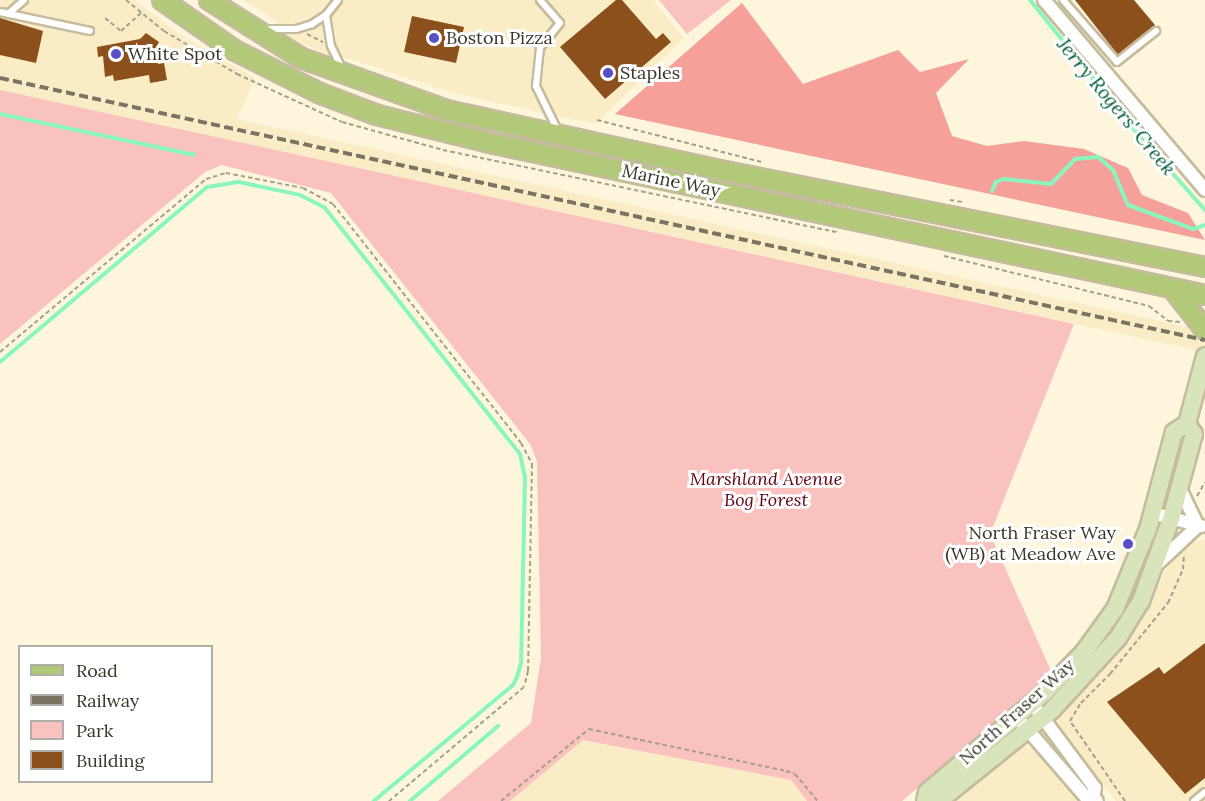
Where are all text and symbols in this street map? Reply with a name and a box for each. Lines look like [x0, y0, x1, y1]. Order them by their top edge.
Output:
place label: Boston Pizza [446, 27, 553, 49]
marker: Boston Pizza [427, 31, 441, 45]
water label: Jerry Rogers' Creek [1053, 32, 1181, 180]
place label: White Spot [128, 43, 222, 65]
marker: White Spot [109, 47, 123, 61]
place label: Staples [620, 62, 680, 84]
marker: Staples [601, 66, 615, 80]
street label: Marine Way [620, 160, 722, 202]
park label: Marshland Avenue Bog Forest [690, 469, 842, 512]
place label: North Fraser Way (WB) at Meadow Ave [945, 523, 1116, 566]
marker: North Fraser Way (WB) at Meadow Ave [1121, 537, 1135, 551]
legend [18, 645, 213, 783]
street label: North Fraser Way [955, 655, 1079, 769]
text: Road [76, 659, 118, 682]
text: Railway [76, 689, 139, 712]
text: Park [76, 719, 113, 742]
text: Building [76, 749, 144, 772]

